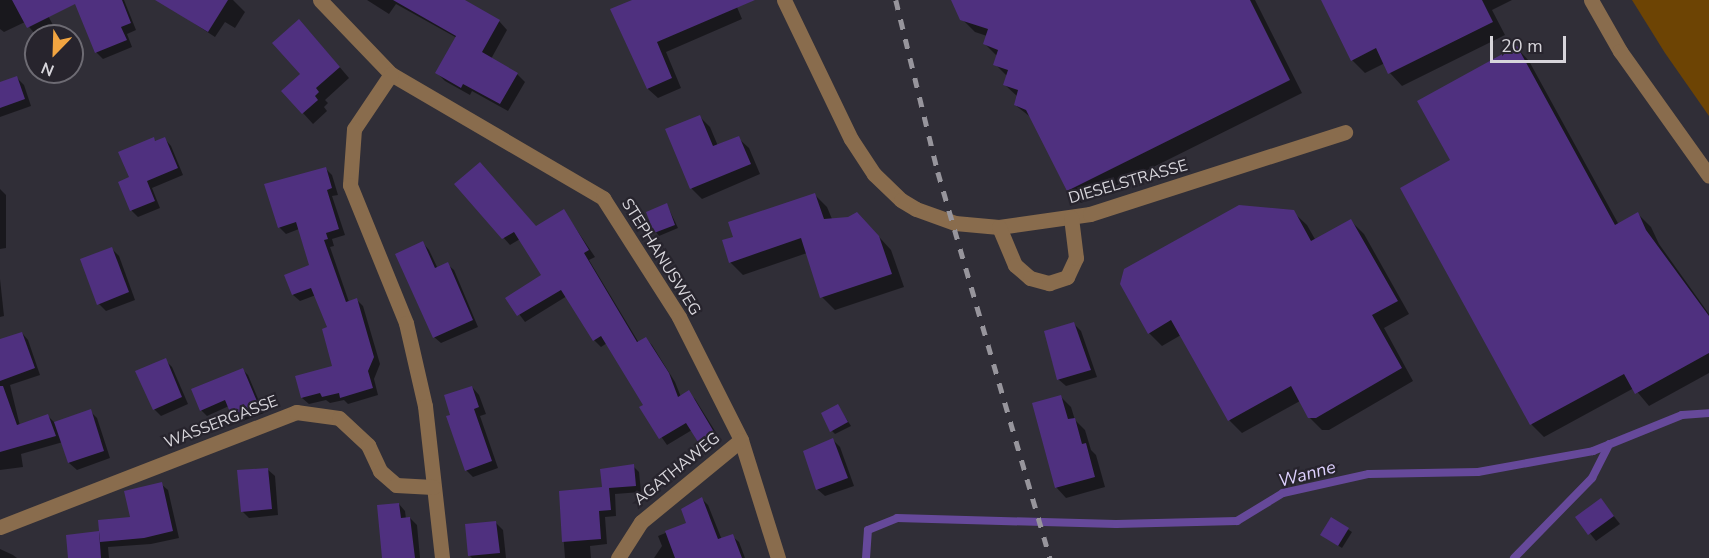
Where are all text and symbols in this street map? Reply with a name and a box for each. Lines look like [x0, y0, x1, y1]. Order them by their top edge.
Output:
north arrow [24, 24, 84, 84]
scale bar [1493, 24, 1570, 62]
text: 20 m [1501, 34, 1543, 58]
text: N [38, 56, 58, 81]
street label: DIESELSTRASSE [1066, 156, 1190, 208]
street label: STEPHANUSWEG [617, 195, 705, 319]
street label: WASSERGASSE [161, 392, 281, 452]
street label: AGATHAWEG [630, 429, 724, 509]
water label: Wanne [1276, 456, 1338, 492]

